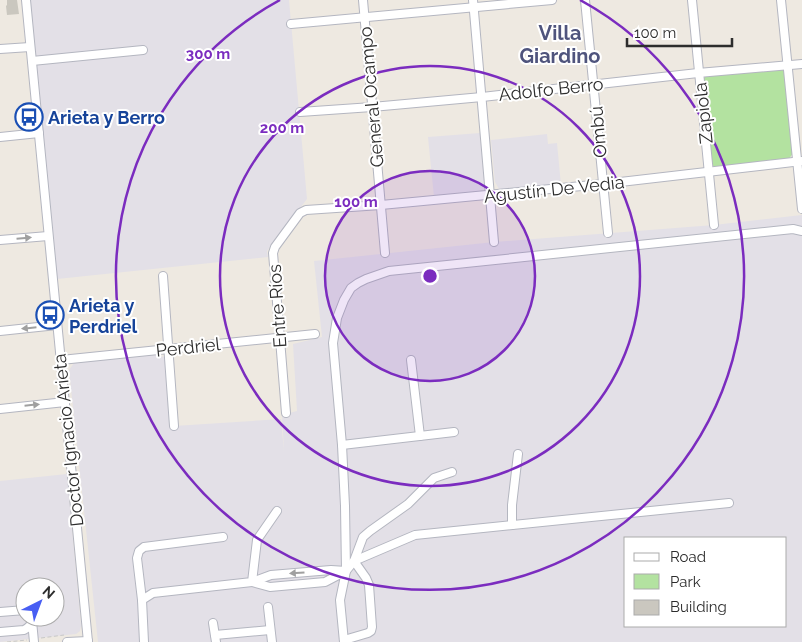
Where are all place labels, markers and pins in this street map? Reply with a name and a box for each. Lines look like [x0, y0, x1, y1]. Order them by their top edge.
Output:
bus stop icon: Arieta y Berro [14, 102, 44, 132]
place label: Arieta y Berro [48, 107, 165, 128]
centre of rings [421, 267, 439, 285]
place label: Arieta y Perdriel [69, 295, 138, 337]
bus stop icon: Arieta y Perdriel [35, 300, 65, 330]

